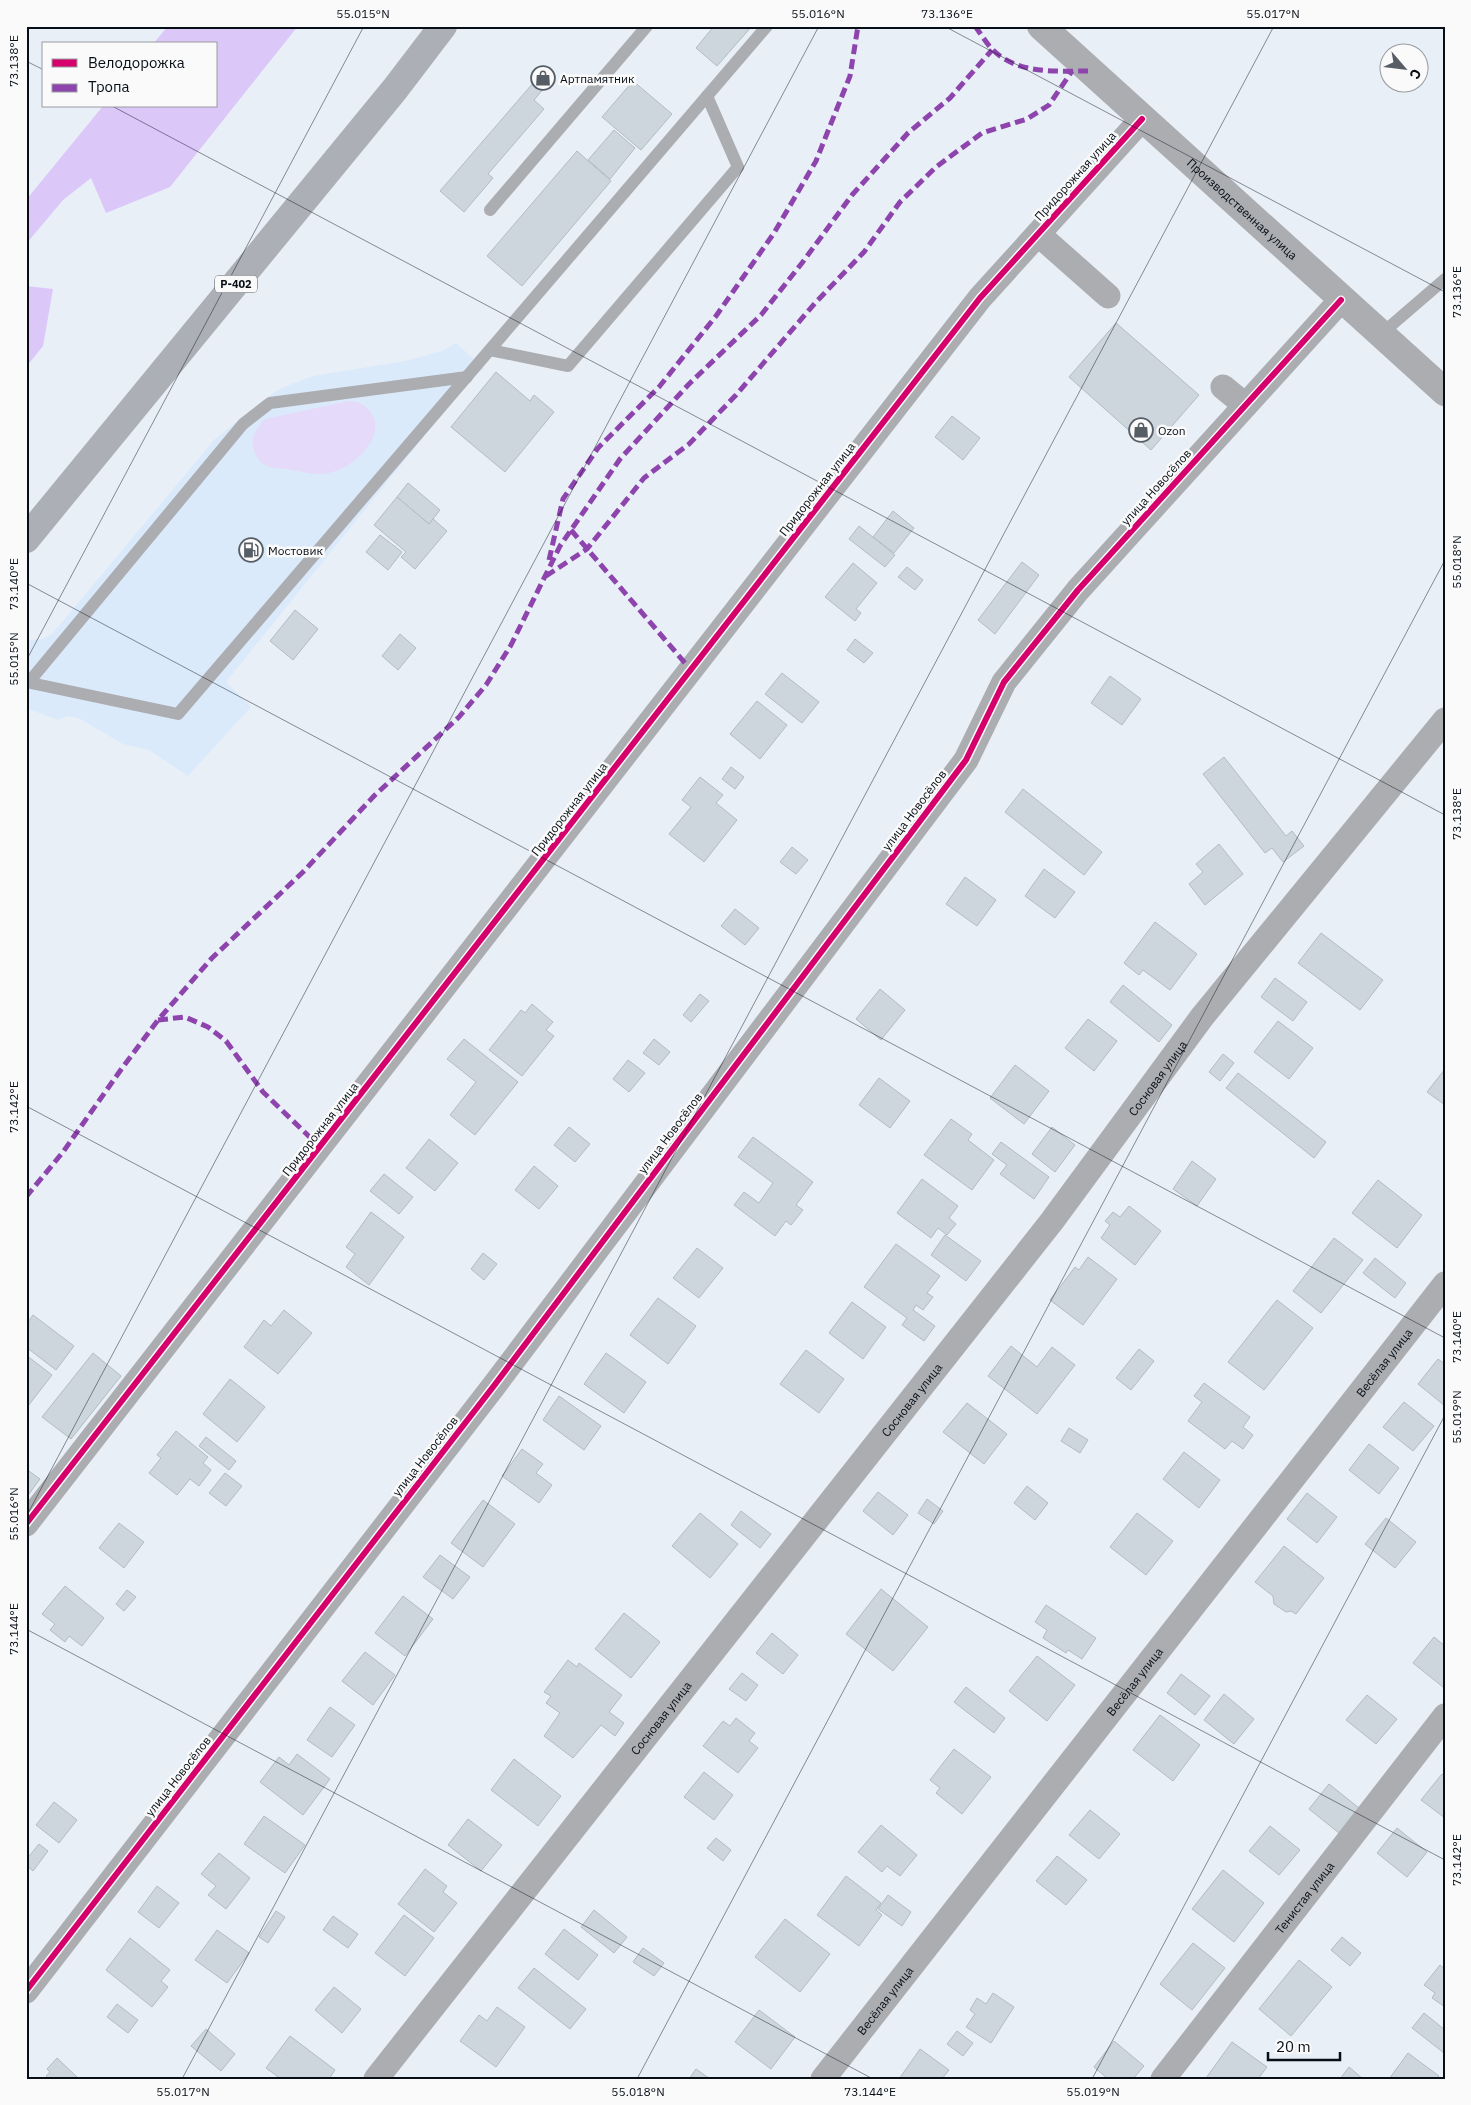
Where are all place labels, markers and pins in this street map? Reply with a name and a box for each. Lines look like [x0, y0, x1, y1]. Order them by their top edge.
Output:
shop icon: Артпамятник [530, 65, 556, 91]
place label: Артпамятник [560, 71, 635, 86]
shop icon: Ozon [1128, 417, 1154, 443]
place label: Ozon [1158, 423, 1185, 438]
fuel station icon: Мостовик [238, 537, 264, 563]
place label: Мостовик [268, 543, 324, 558]

